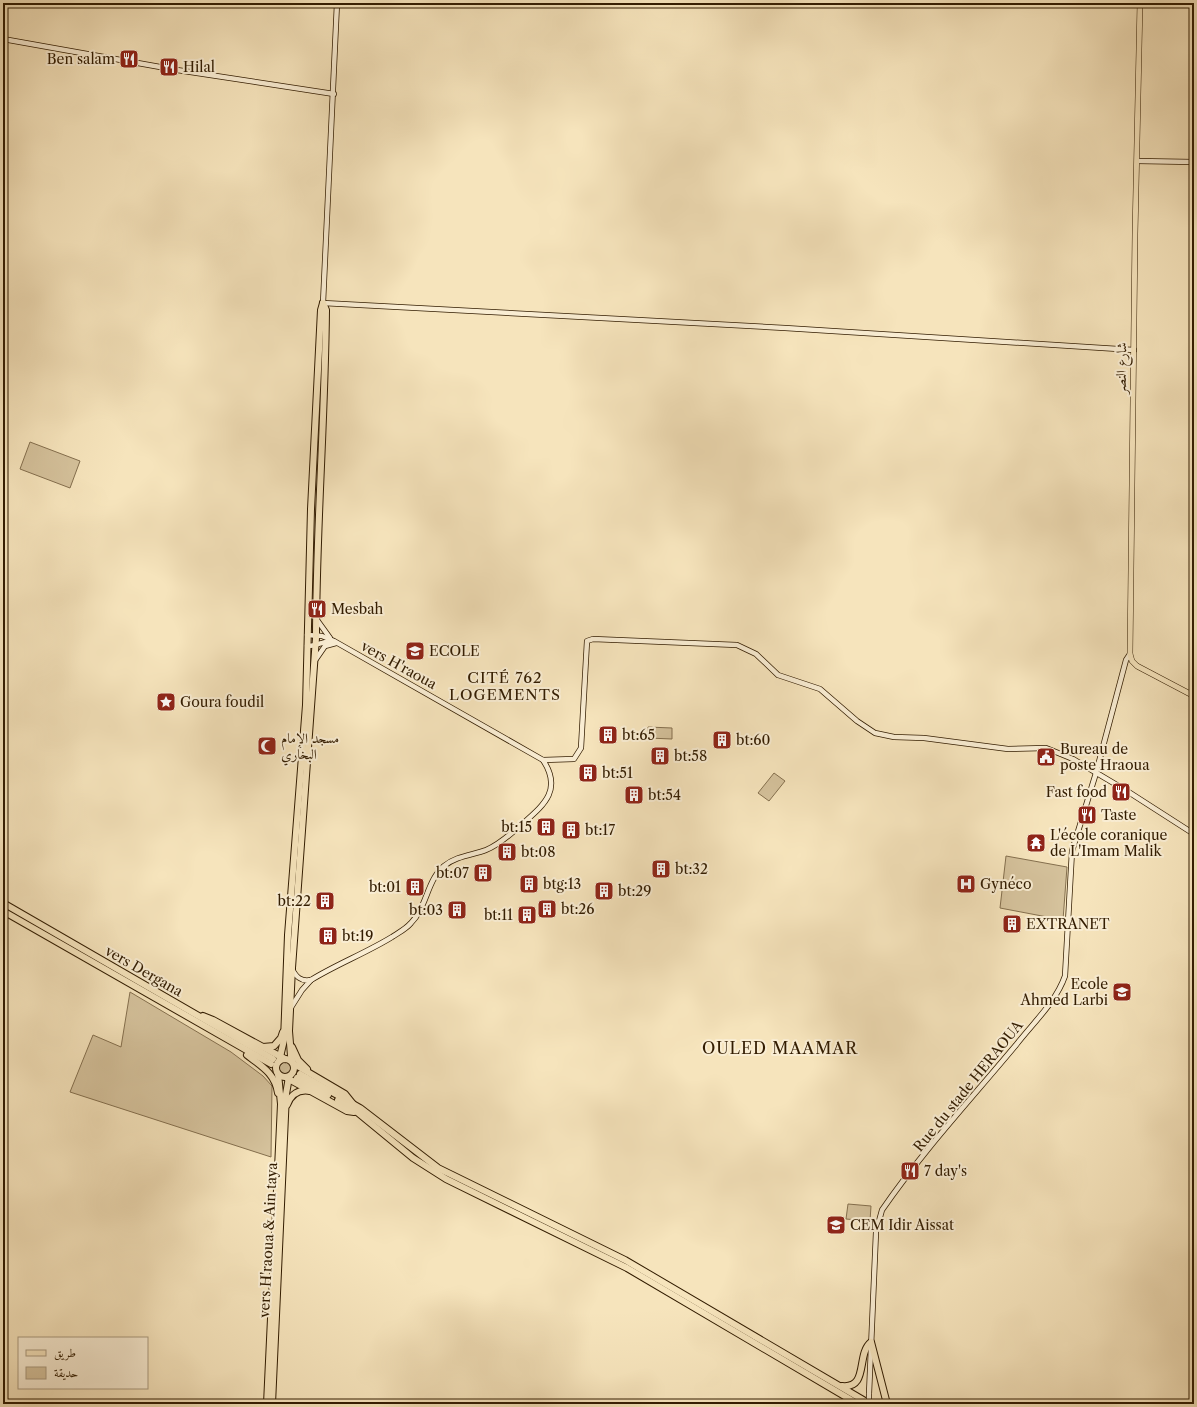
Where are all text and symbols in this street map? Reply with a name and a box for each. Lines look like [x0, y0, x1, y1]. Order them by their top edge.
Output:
restaurant icon: Ben salam [118, 48, 140, 70]
place label: Ben salam [47, 50, 115, 68]
restaurant icon: Hilal [158, 56, 180, 78]
place label: Hilal [183, 58, 215, 76]
street label: شارع النصر [1112, 342, 1133, 396]
restaurant icon: Mesbah [306, 598, 328, 620]
place label: Mesbah [331, 600, 384, 618]
street label: vers H'raoua [357, 636, 440, 693]
school or university icon: ECOLE [404, 640, 426, 662]
place label: ECOLE [429, 642, 480, 660]
district label: CITÉ 762 LOGEMENTS [449, 668, 561, 704]
place icon: Goura foudil [155, 691, 177, 713]
place label: Goura foudil [180, 693, 264, 711]
building icon: bt:65 [597, 724, 619, 746]
place label: bt:65 [622, 726, 655, 744]
place label: مسجد الإمام البخاري [281, 729, 339, 766]
building icon: bt:60 [711, 729, 733, 751]
place label: bt:60 [736, 731, 771, 749]
mosque icon: مسجد الإمام البخاري [256, 735, 278, 757]
place label: Bureau de poste Hraoua [1060, 740, 1150, 774]
building icon: bt:58 [649, 745, 671, 767]
public building icon: Bureau de poste Hraoua [1035, 746, 1057, 768]
place label: bt:58 [674, 747, 707, 765]
building icon: bt:51 [577, 762, 599, 784]
place label: bt:51 [602, 764, 633, 782]
restaurant icon: Fast food [1110, 781, 1132, 803]
place label: Fast food [1046, 783, 1107, 801]
building icon: bt:54 [623, 784, 645, 806]
place label: bt:54 [648, 786, 681, 804]
restaurant icon: Taste [1076, 804, 1098, 826]
place label: Taste [1101, 806, 1136, 824]
building icon: bt:15 [535, 816, 557, 838]
place label: bt:15 [501, 818, 532, 836]
building icon: bt:17 [560, 819, 582, 841]
place label: bt:17 [585, 821, 615, 839]
place label: L'école coranique de L'Imam Malik [1050, 826, 1168, 860]
temple icon: L'école coranique de L'Imam Malik [1025, 832, 1047, 854]
building icon: bt:08 [496, 841, 518, 863]
place label: bt:08 [521, 843, 556, 861]
building icon: bt:32 [650, 858, 672, 880]
place label: bt:32 [675, 860, 708, 878]
building icon: bt:07 [472, 862, 494, 884]
place label: bt:07 [436, 864, 469, 882]
building icon: btg:13 [518, 873, 540, 895]
hospital icon: Gynéco [955, 873, 977, 895]
place label: btg:13 [543, 875, 581, 893]
place label: Gynéco [980, 875, 1032, 893]
building icon: bt:01 [404, 876, 426, 898]
place label: bt:01 [369, 878, 401, 896]
building icon: bt:29 [593, 880, 615, 902]
place label: bt:29 [618, 882, 652, 900]
building icon: bt:22 [314, 890, 336, 912]
place label: bt:22 [278, 892, 311, 910]
building icon: bt:26 [536, 898, 558, 920]
building icon: bt:03 [446, 899, 468, 921]
place label: bt:26 [561, 900, 595, 918]
place label: bt:03 [409, 901, 443, 919]
building icon: bt:11 [516, 904, 538, 926]
place label: bt:11 [484, 906, 513, 924]
building icon: EXTRANET [1001, 913, 1023, 935]
place label: EXTRANET [1026, 915, 1110, 933]
building icon: bt:19 [317, 925, 339, 947]
place label: bt:19 [342, 927, 373, 945]
street label: vers Dergana [101, 941, 187, 1001]
place label: Ecole Ahmed Larbi [1020, 975, 1108, 1009]
school or university icon: Ecole Ahmed Larbi [1111, 981, 1133, 1003]
street label: Rue du stade HERAOUA [909, 1016, 1027, 1155]
district label: OULED MAAMAR [702, 1038, 858, 1058]
restaurant icon: 7 day's [899, 1160, 921, 1182]
street label: vers H'raoua & Ain taya [255, 1161, 281, 1319]
place label: 7 day's [924, 1162, 967, 1180]
school or university icon: CEM Idir Aissat [825, 1214, 847, 1236]
place label: CEM Idir Aissat [850, 1216, 954, 1234]
legend [18, 1337, 148, 1389]
text: طريق [54, 1345, 76, 1361]
text: حديقة [54, 1365, 78, 1381]

